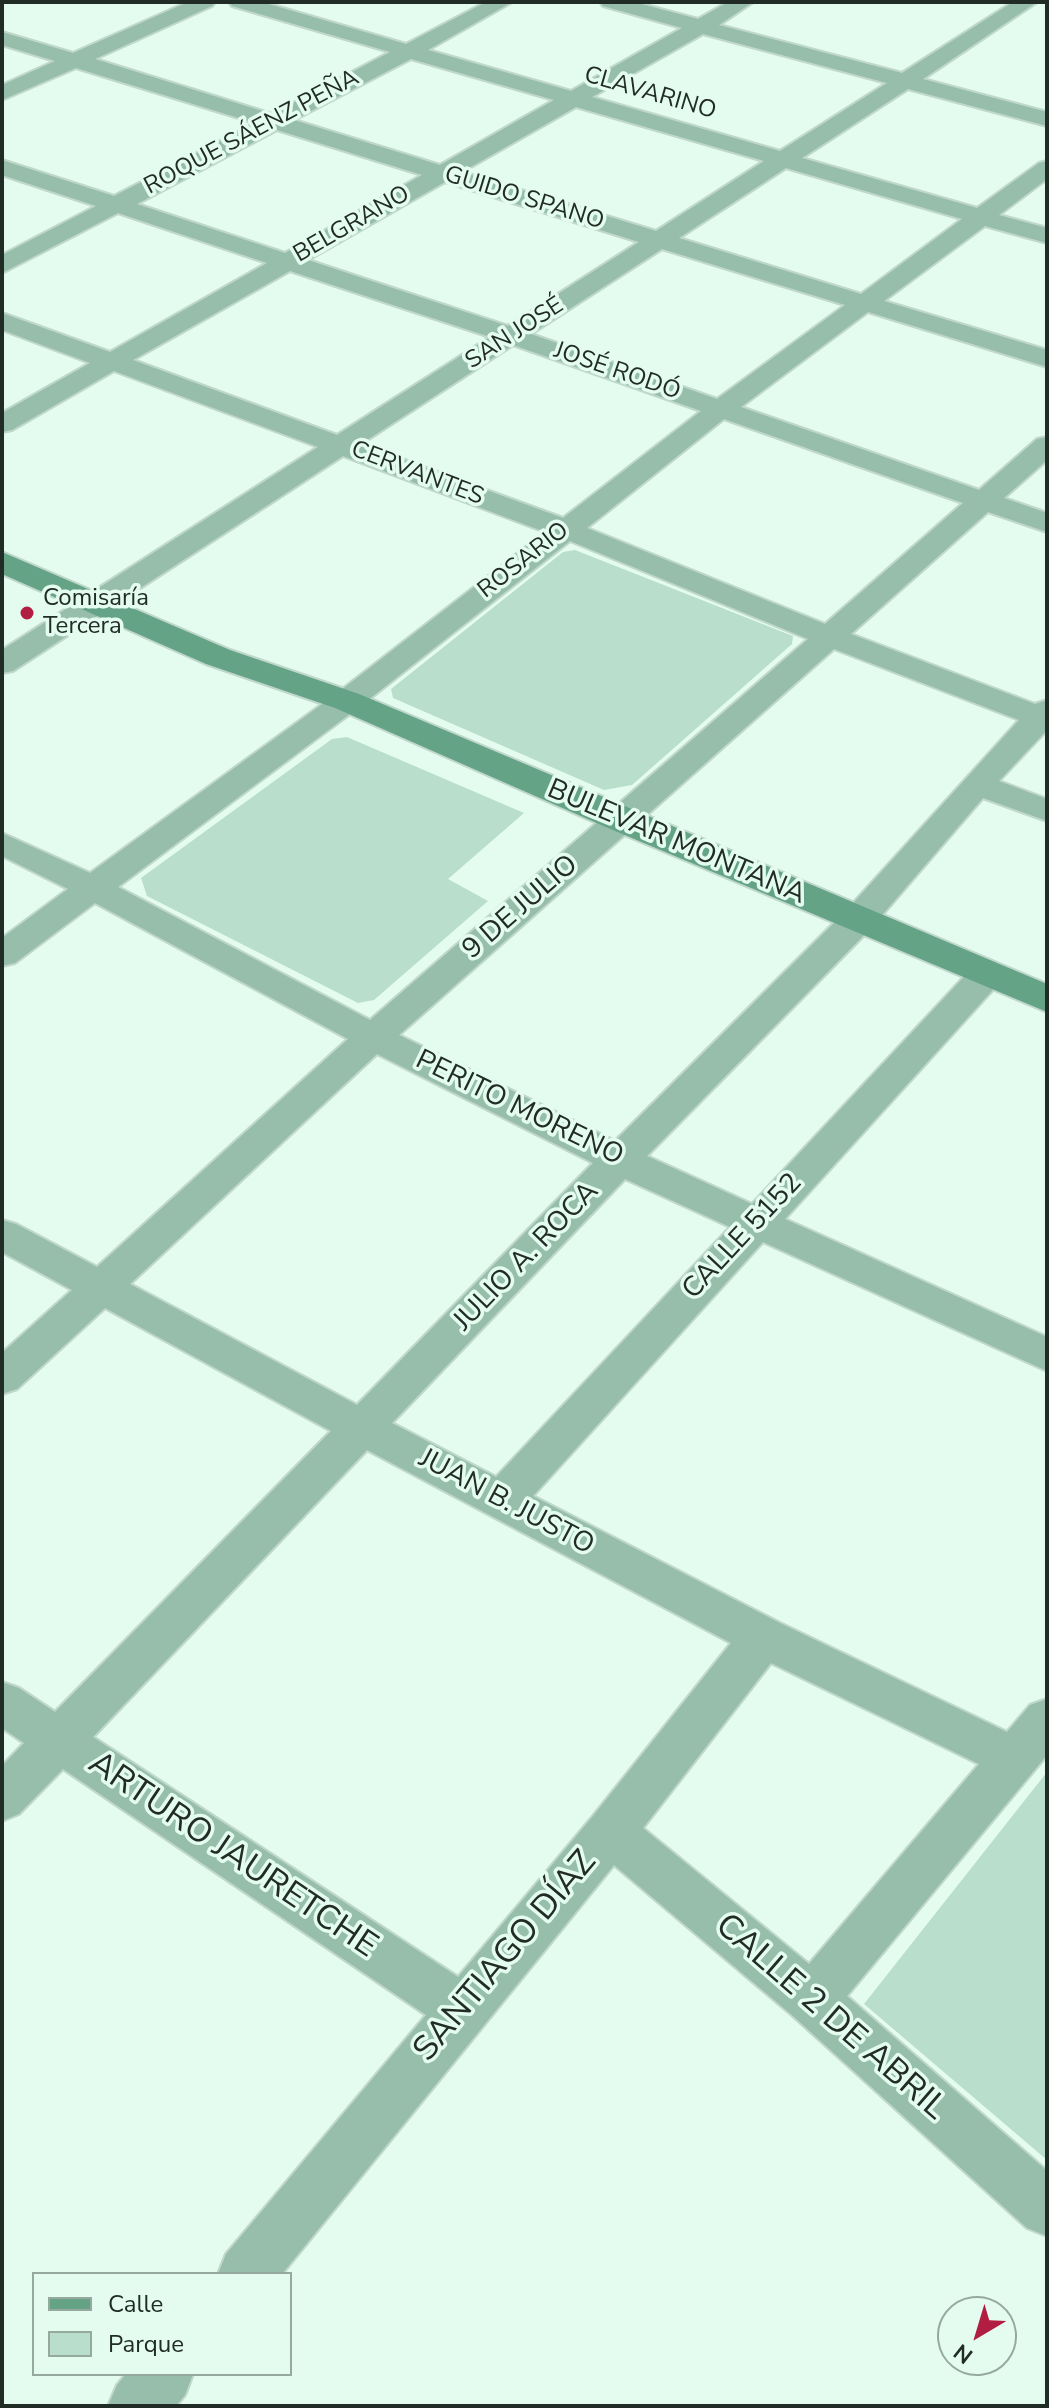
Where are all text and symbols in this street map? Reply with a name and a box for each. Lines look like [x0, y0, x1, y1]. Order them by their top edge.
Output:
street label: CLAVARINO [581, 61, 719, 127]
street label: ROQUE SÁENZ PEÑA [140, 64, 364, 202]
street label: GUIDO SPANO [441, 161, 607, 237]
street label: BELGRANO [289, 180, 415, 270]
street label: SAN JOSÉ [461, 292, 569, 376]
street label: JOSÉ RODÓ [550, 337, 684, 407]
street label: CERVANTES [347, 436, 487, 512]
street label: ROSARIO [473, 517, 575, 605]
place label: Comisaría Tercera [43, 585, 149, 641]
marker: Comisaría Tercera [18, 604, 36, 622]
street label: BULEVAR MONTANA [542, 773, 810, 913]
street label: 9 DE JULIO [457, 849, 585, 967]
street label: PERITO MORENO [410, 1044, 628, 1174]
street label: CALLE 5152 [676, 1167, 810, 1307]
street label: JULIO A. ROCA [448, 1176, 606, 1338]
street label: JUAN B. JUSTO [413, 1443, 599, 1563]
street label: ARTURO JAURETCHE [80, 1744, 384, 1968]
street label: SANTIAGO DÍAZ [406, 1843, 606, 2071]
street label: CALLE 2 DE ABRIL [706, 1906, 954, 2130]
legend [32, 2272, 292, 2376]
text: Calle [108, 2288, 163, 2320]
north arrow [937, 2296, 1017, 2376]
text: Parque [108, 2328, 184, 2360]
text: N [948, 2336, 979, 2370]

